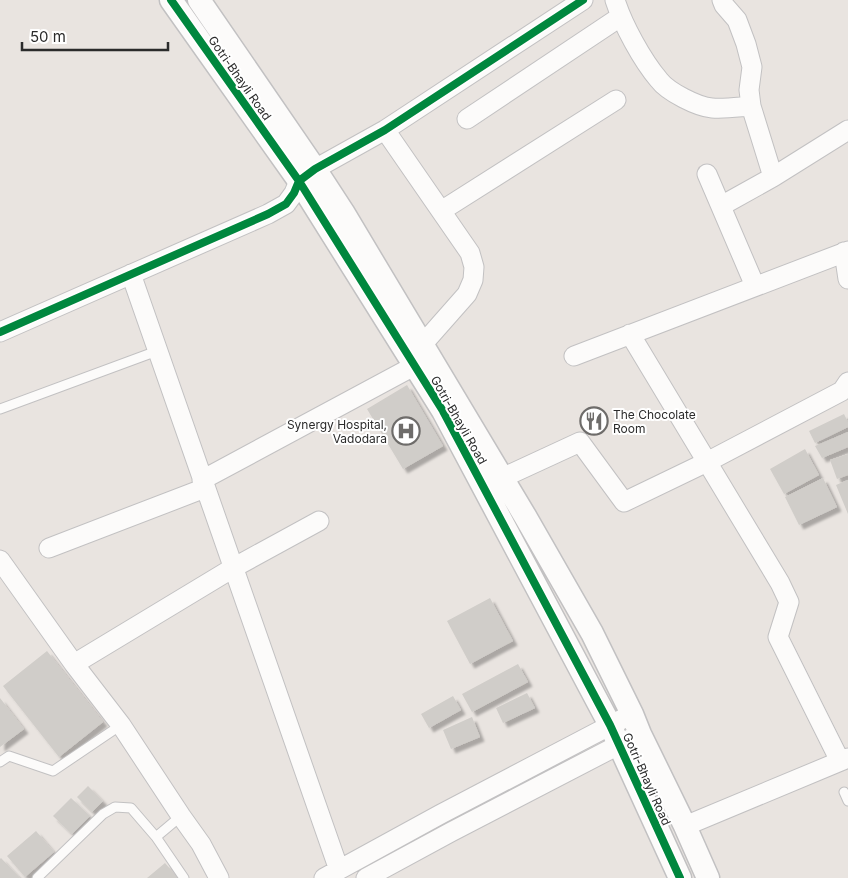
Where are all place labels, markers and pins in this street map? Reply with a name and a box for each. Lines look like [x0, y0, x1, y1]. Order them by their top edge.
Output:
restaurant icon: The Chocolate Room [579, 406, 609, 436]
place label: The Chocolate Room [613, 407, 696, 436]
hospital icon: Synergy Hospital, Vadodara [391, 416, 421, 446]
place label: Synergy Hospital, Vadodara [287, 417, 387, 446]

